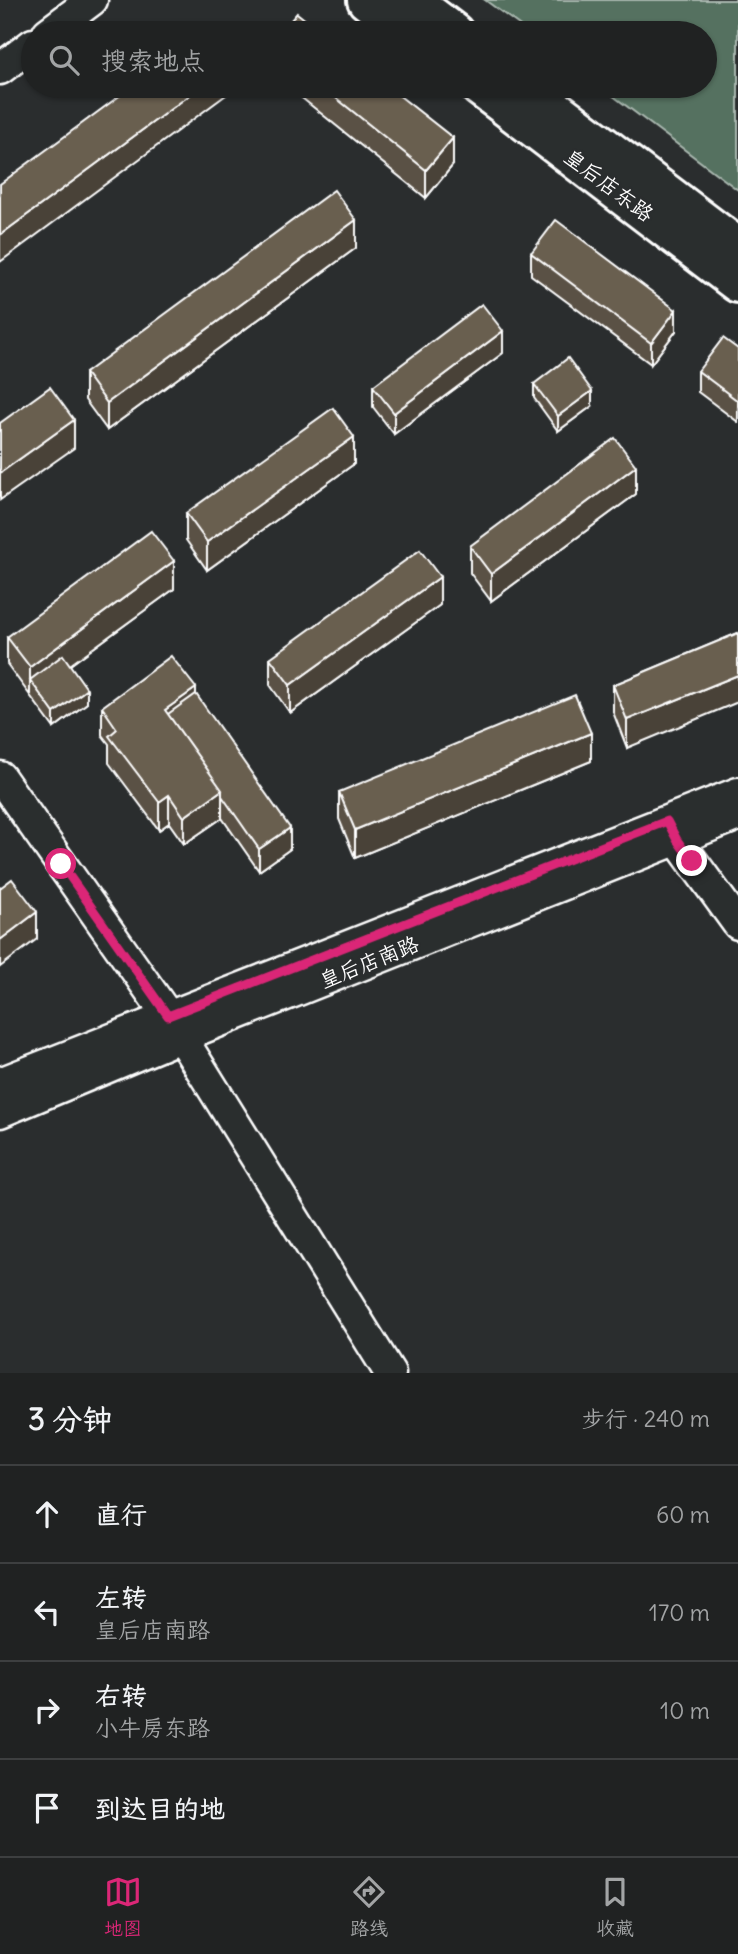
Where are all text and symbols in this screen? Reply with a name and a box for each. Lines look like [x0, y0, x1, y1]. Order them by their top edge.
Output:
search box [21, 21, 717, 98]
icon: search [45, 41, 83, 79]
text: 搜索地点 [101, 44, 205, 77]
street label: 皇后店东路 [559, 143, 659, 227]
route end [676, 845, 707, 876]
route start [45, 848, 76, 879]
street label: 皇后店南路 [315, 930, 423, 994]
text: 3 分钟 [28, 1400, 112, 1438]
text: 步行 · 240 m [582, 1404, 710, 1433]
icon: ahead [28, 1495, 66, 1533]
text: 直行 [95, 1498, 147, 1531]
text: 60 m [656, 1500, 710, 1529]
text: 左转 [95, 1581, 147, 1614]
icon: left [28, 1593, 66, 1631]
text: 170 m [649, 1598, 710, 1627]
text: 皇后店南路 [95, 1615, 210, 1644]
text: 右转 [95, 1679, 147, 1712]
icon: right [28, 1691, 66, 1729]
text: 10 m [660, 1696, 710, 1725]
text: 小牛房东路 [95, 1713, 210, 1742]
icon: arrive [28, 1789, 66, 1827]
text: 到达目的地 [95, 1792, 225, 1825]
tab: 地图 [104, 1873, 142, 1940]
tab: 路线 [350, 1873, 388, 1940]
tab: 收藏 [596, 1873, 634, 1940]

